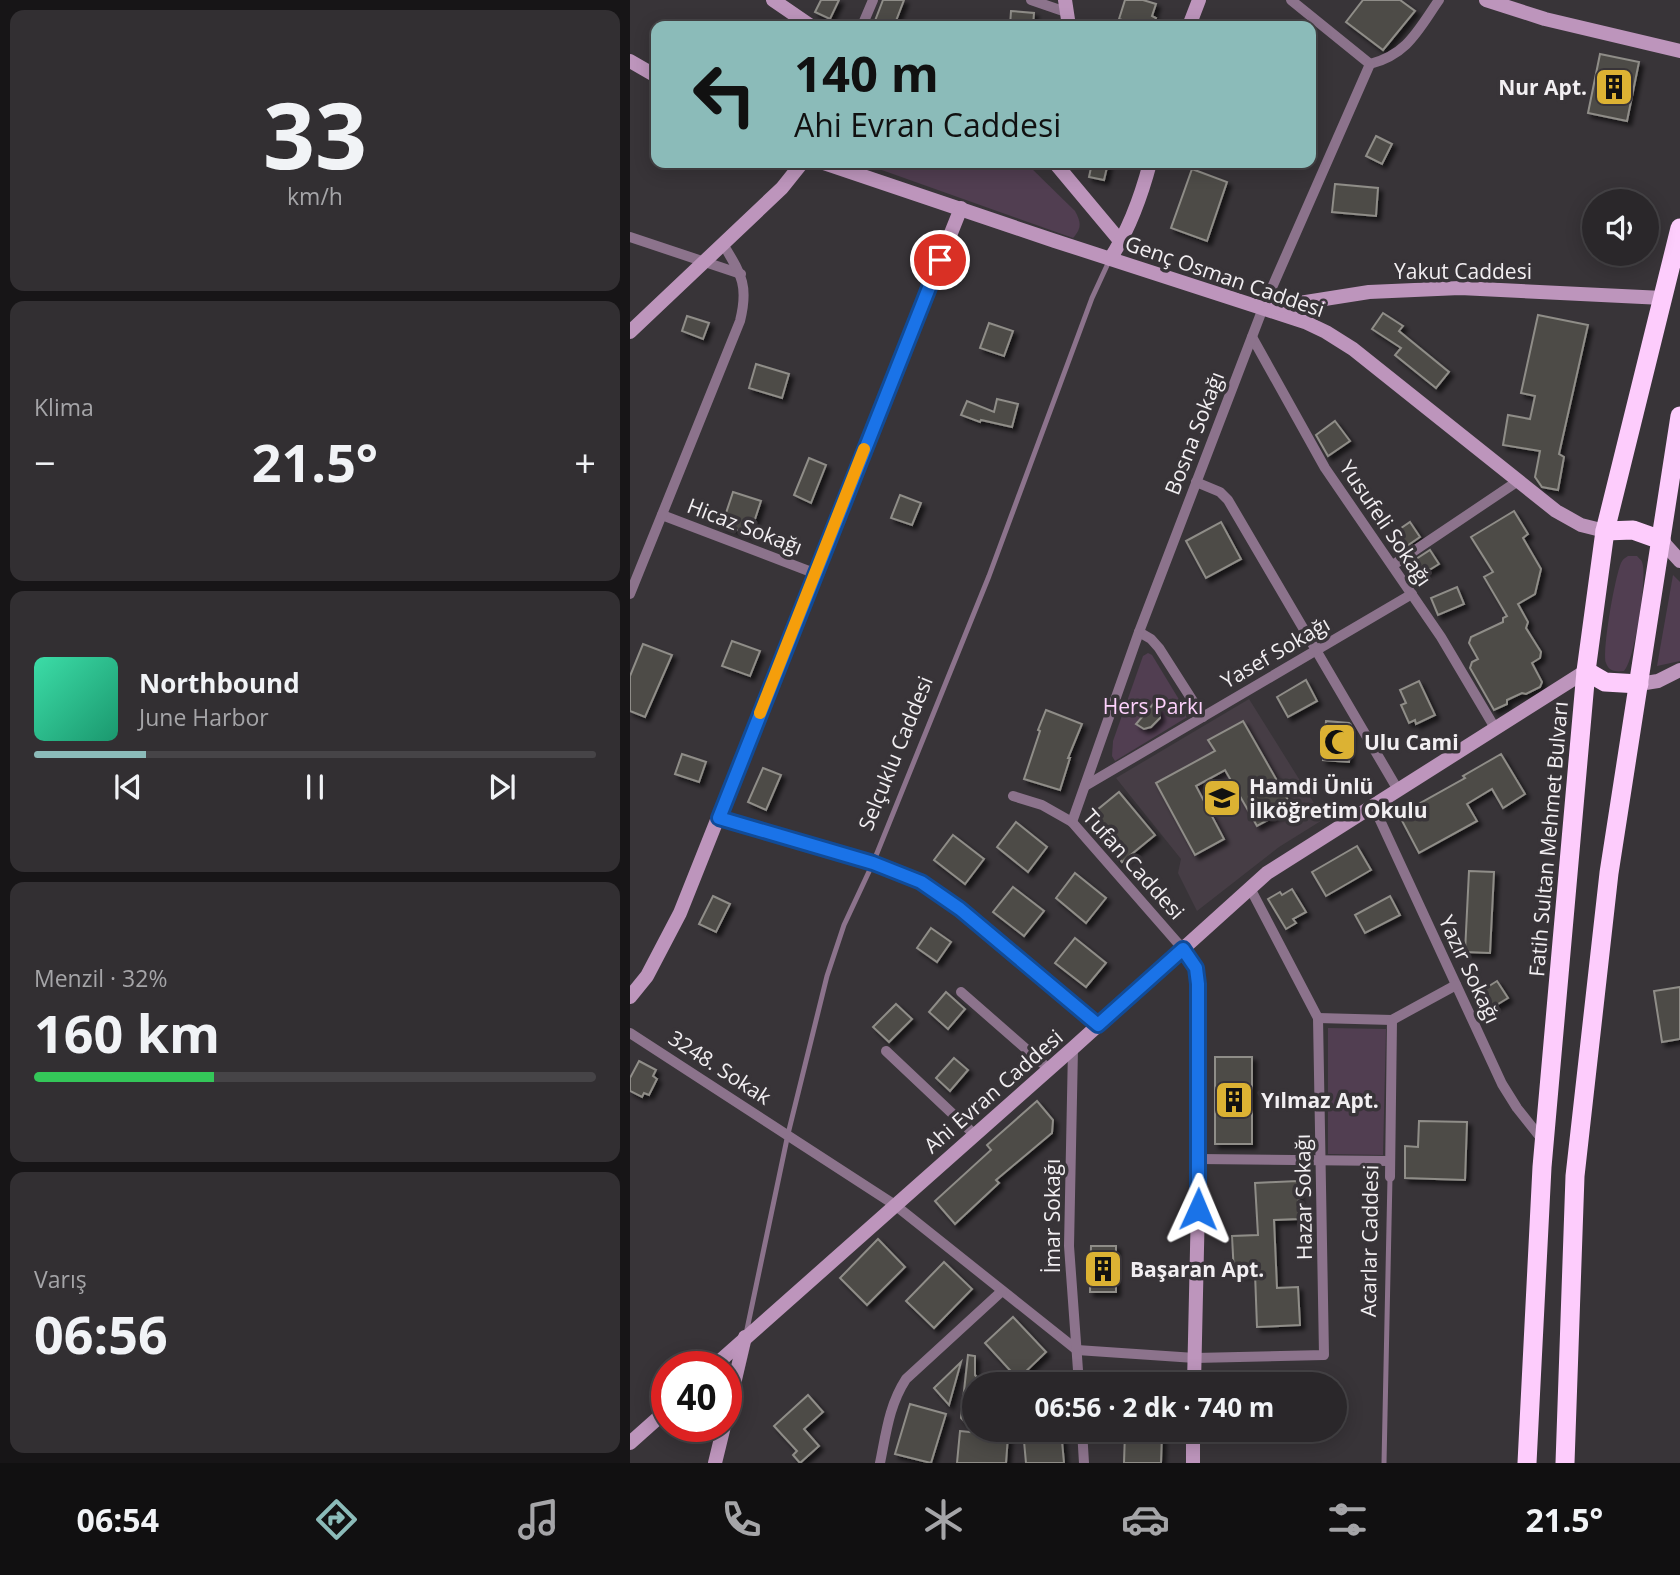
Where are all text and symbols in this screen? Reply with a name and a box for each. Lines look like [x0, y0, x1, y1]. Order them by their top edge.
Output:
text: 140 m [794, 40, 939, 106]
icon: left [679, 49, 770, 140]
building icon: Nur Apt. [1593, 66, 1635, 108]
text: 33 [263, 72, 367, 196]
place label: Nur Apt. [1498, 73, 1587, 101]
text: Ahi Evran Caddesi [794, 103, 1061, 146]
text: km/h [287, 180, 343, 212]
map controls [1582, 189, 1659, 266]
button: sound [1582, 189, 1659, 266]
street label: Genç Osman Caddesi [1122, 229, 1328, 323]
pin [910, 230, 970, 290]
icon: arrive [921, 241, 959, 279]
street label: Yakut Caddesi [1394, 257, 1532, 285]
street label: Bosna Sokağı [1158, 367, 1230, 499]
text: Klima [34, 391, 94, 423]
text: 21.5° [252, 426, 378, 497]
text: − [34, 436, 56, 488]
text: + [574, 436, 596, 488]
street label: Yusufeli Sokağı [1334, 455, 1438, 591]
street label: Hicaz Sokağı [683, 491, 807, 561]
street label: Yasef Sokağı [1215, 610, 1335, 694]
text: Northbound [139, 665, 300, 701]
street label: Selçuklu Caddesi [851, 672, 939, 834]
park label: Hers Parkı [1103, 692, 1203, 720]
street label: Fatih Sultan Mehmet Bulvarı [1522, 700, 1574, 978]
text: June Harbor [139, 701, 269, 733]
mosque icon: Ulu Cami [1316, 721, 1358, 763]
place label: Ulu Cami [1364, 728, 1459, 756]
icon: previous [109, 768, 147, 806]
icon: pause [296, 768, 334, 806]
icon: next [483, 768, 521, 806]
place label: Hamdi Ünlü İlköğretim Okulu [1249, 772, 1428, 824]
school or university icon: Hamdi Ünlü İlköğretim Okulu [1201, 777, 1243, 819]
street label: Tufan Caddesi [1077, 803, 1191, 925]
street label: Yazır Sokağı [1433, 910, 1507, 1028]
text: Menzil · 32% [34, 962, 167, 994]
text: 160 km [34, 997, 220, 1068]
street label: 3248. Sokak [663, 1023, 777, 1111]
street label: Ahi Evran Caddesi [918, 1023, 1068, 1159]
building icon: Yılmaz Apt. [1213, 1079, 1255, 1121]
place label: Yılmaz Apt. [1261, 1086, 1379, 1114]
street label: Hazar Sokağı [1288, 1134, 1318, 1260]
street label: İmar Sokağı [1038, 1159, 1066, 1273]
street label: Acarlar Caddesi [1354, 1165, 1384, 1317]
position arrow [1161, 1172, 1235, 1246]
building icon: Başaran Apt. [1082, 1248, 1124, 1290]
place label: Başaran Apt. [1130, 1255, 1264, 1283]
text: Varış [34, 1263, 87, 1295]
text: 06:56 [34, 1298, 168, 1369]
speed limit sign: 40 [651, 1351, 742, 1442]
text: 06:56 · 2 dk · 740 m [1035, 1389, 1274, 1425]
icon: directions [312, 1495, 361, 1544]
icon: music [514, 1495, 563, 1544]
icon: phone [717, 1495, 766, 1544]
icon: climate [919, 1495, 968, 1544]
icon: car [1121, 1495, 1170, 1544]
icon: filters [1323, 1495, 1372, 1544]
text: 06:54 [77, 1498, 159, 1541]
text: 21.5° [1526, 1498, 1603, 1541]

